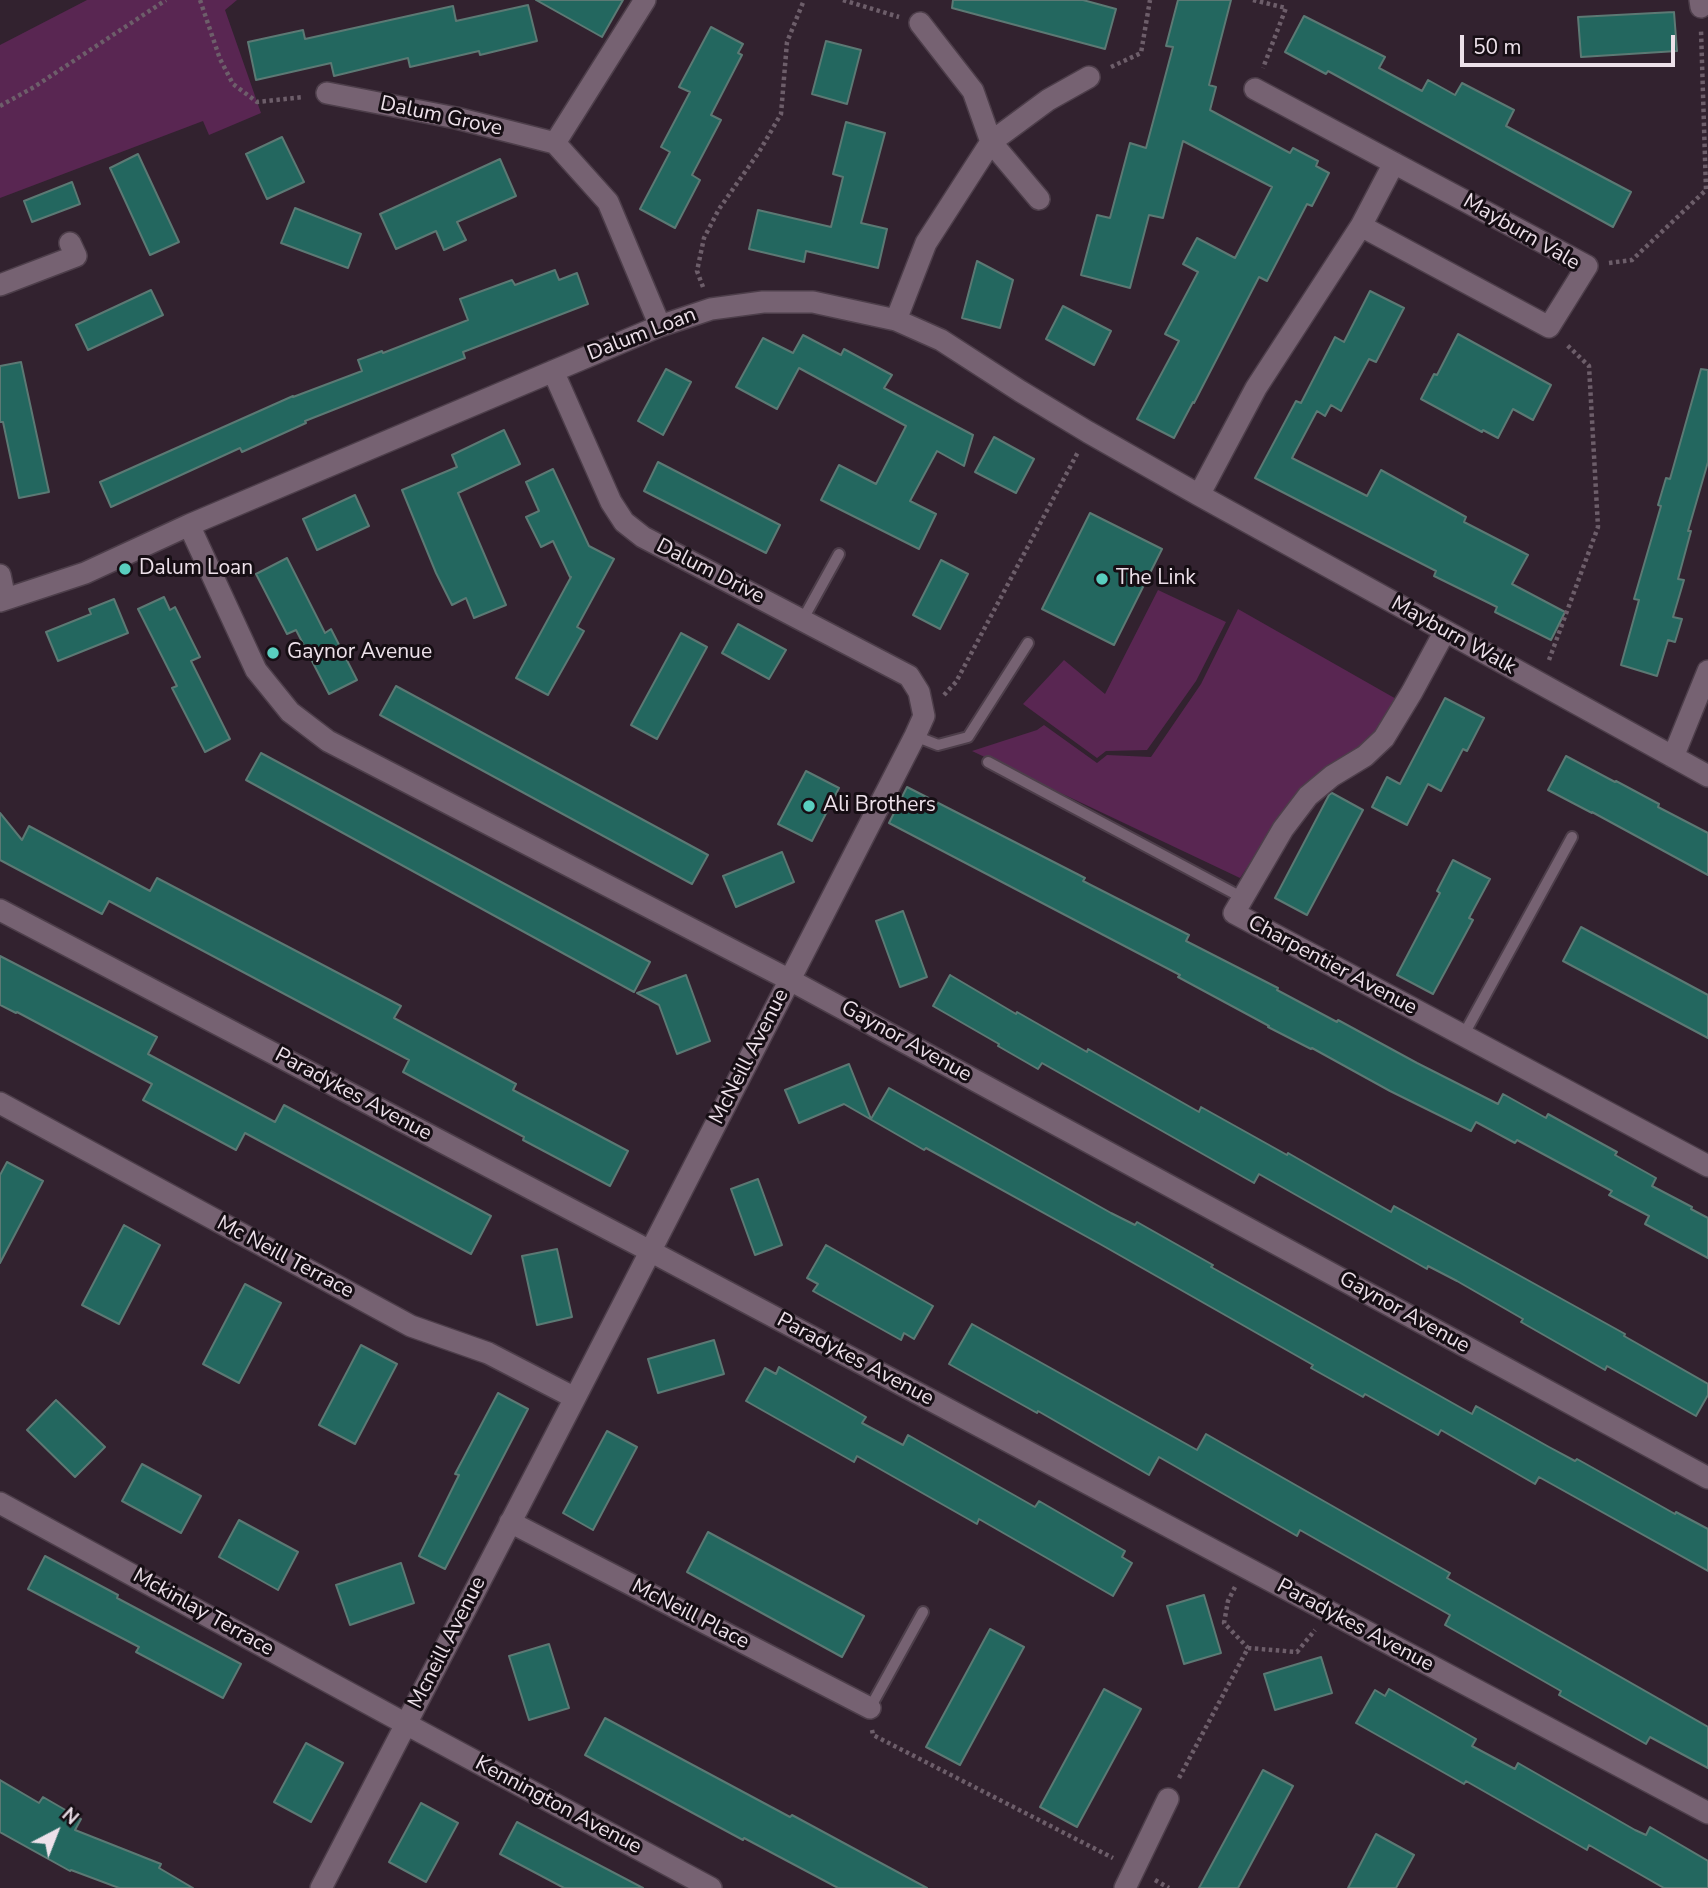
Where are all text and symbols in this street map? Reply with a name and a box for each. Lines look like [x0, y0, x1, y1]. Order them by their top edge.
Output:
scale bar [1463, 21, 1678, 65]
text: 50 m [1473, 33, 1522, 61]
street label: Dalum Grove [378, 92, 504, 142]
street label: Mayburn Vale [1458, 190, 1584, 276]
street label: Dalum Loan [584, 303, 700, 367]
street label: Dalum Drive [652, 534, 768, 610]
place label: Dalum Loan [139, 556, 253, 582]
marker: Dalum Loan [117, 561, 133, 577]
place label: The Link [1116, 566, 1196, 592]
marker: The Link [1094, 571, 1110, 587]
street label: Mayburn Walk [1386, 591, 1520, 681]
place label: Gaynor Avenue [287, 640, 432, 666]
marker: Gaynor Avenue [265, 645, 281, 661]
place label: Ali Brothers [823, 793, 936, 819]
marker: Ali Brothers [801, 798, 817, 814]
street label: Charpentier Avenue [1243, 911, 1421, 1021]
street label: McNeill Avenue [705, 985, 795, 1129]
street label: Gaynor Avenue [836, 996, 976, 1088]
street label: Paradykes Avenue [270, 1043, 436, 1147]
street label: Mc Neill Terrace [212, 1211, 358, 1305]
street label: Gaynor Avenue [1334, 1267, 1474, 1359]
street label: Paradykes Avenue [772, 1308, 938, 1412]
street label: Mckinlay Terrace [128, 1564, 278, 1662]
street label: Mcneill Avenue [404, 1573, 492, 1713]
street label: Paradykes Avenue [1272, 1574, 1438, 1678]
street label: McNeill Place [627, 1575, 753, 1655]
street label: Kennington Avenue [471, 1752, 645, 1860]
north arrow [21, 1797, 91, 1867]
text: N [56, 1802, 84, 1831]

